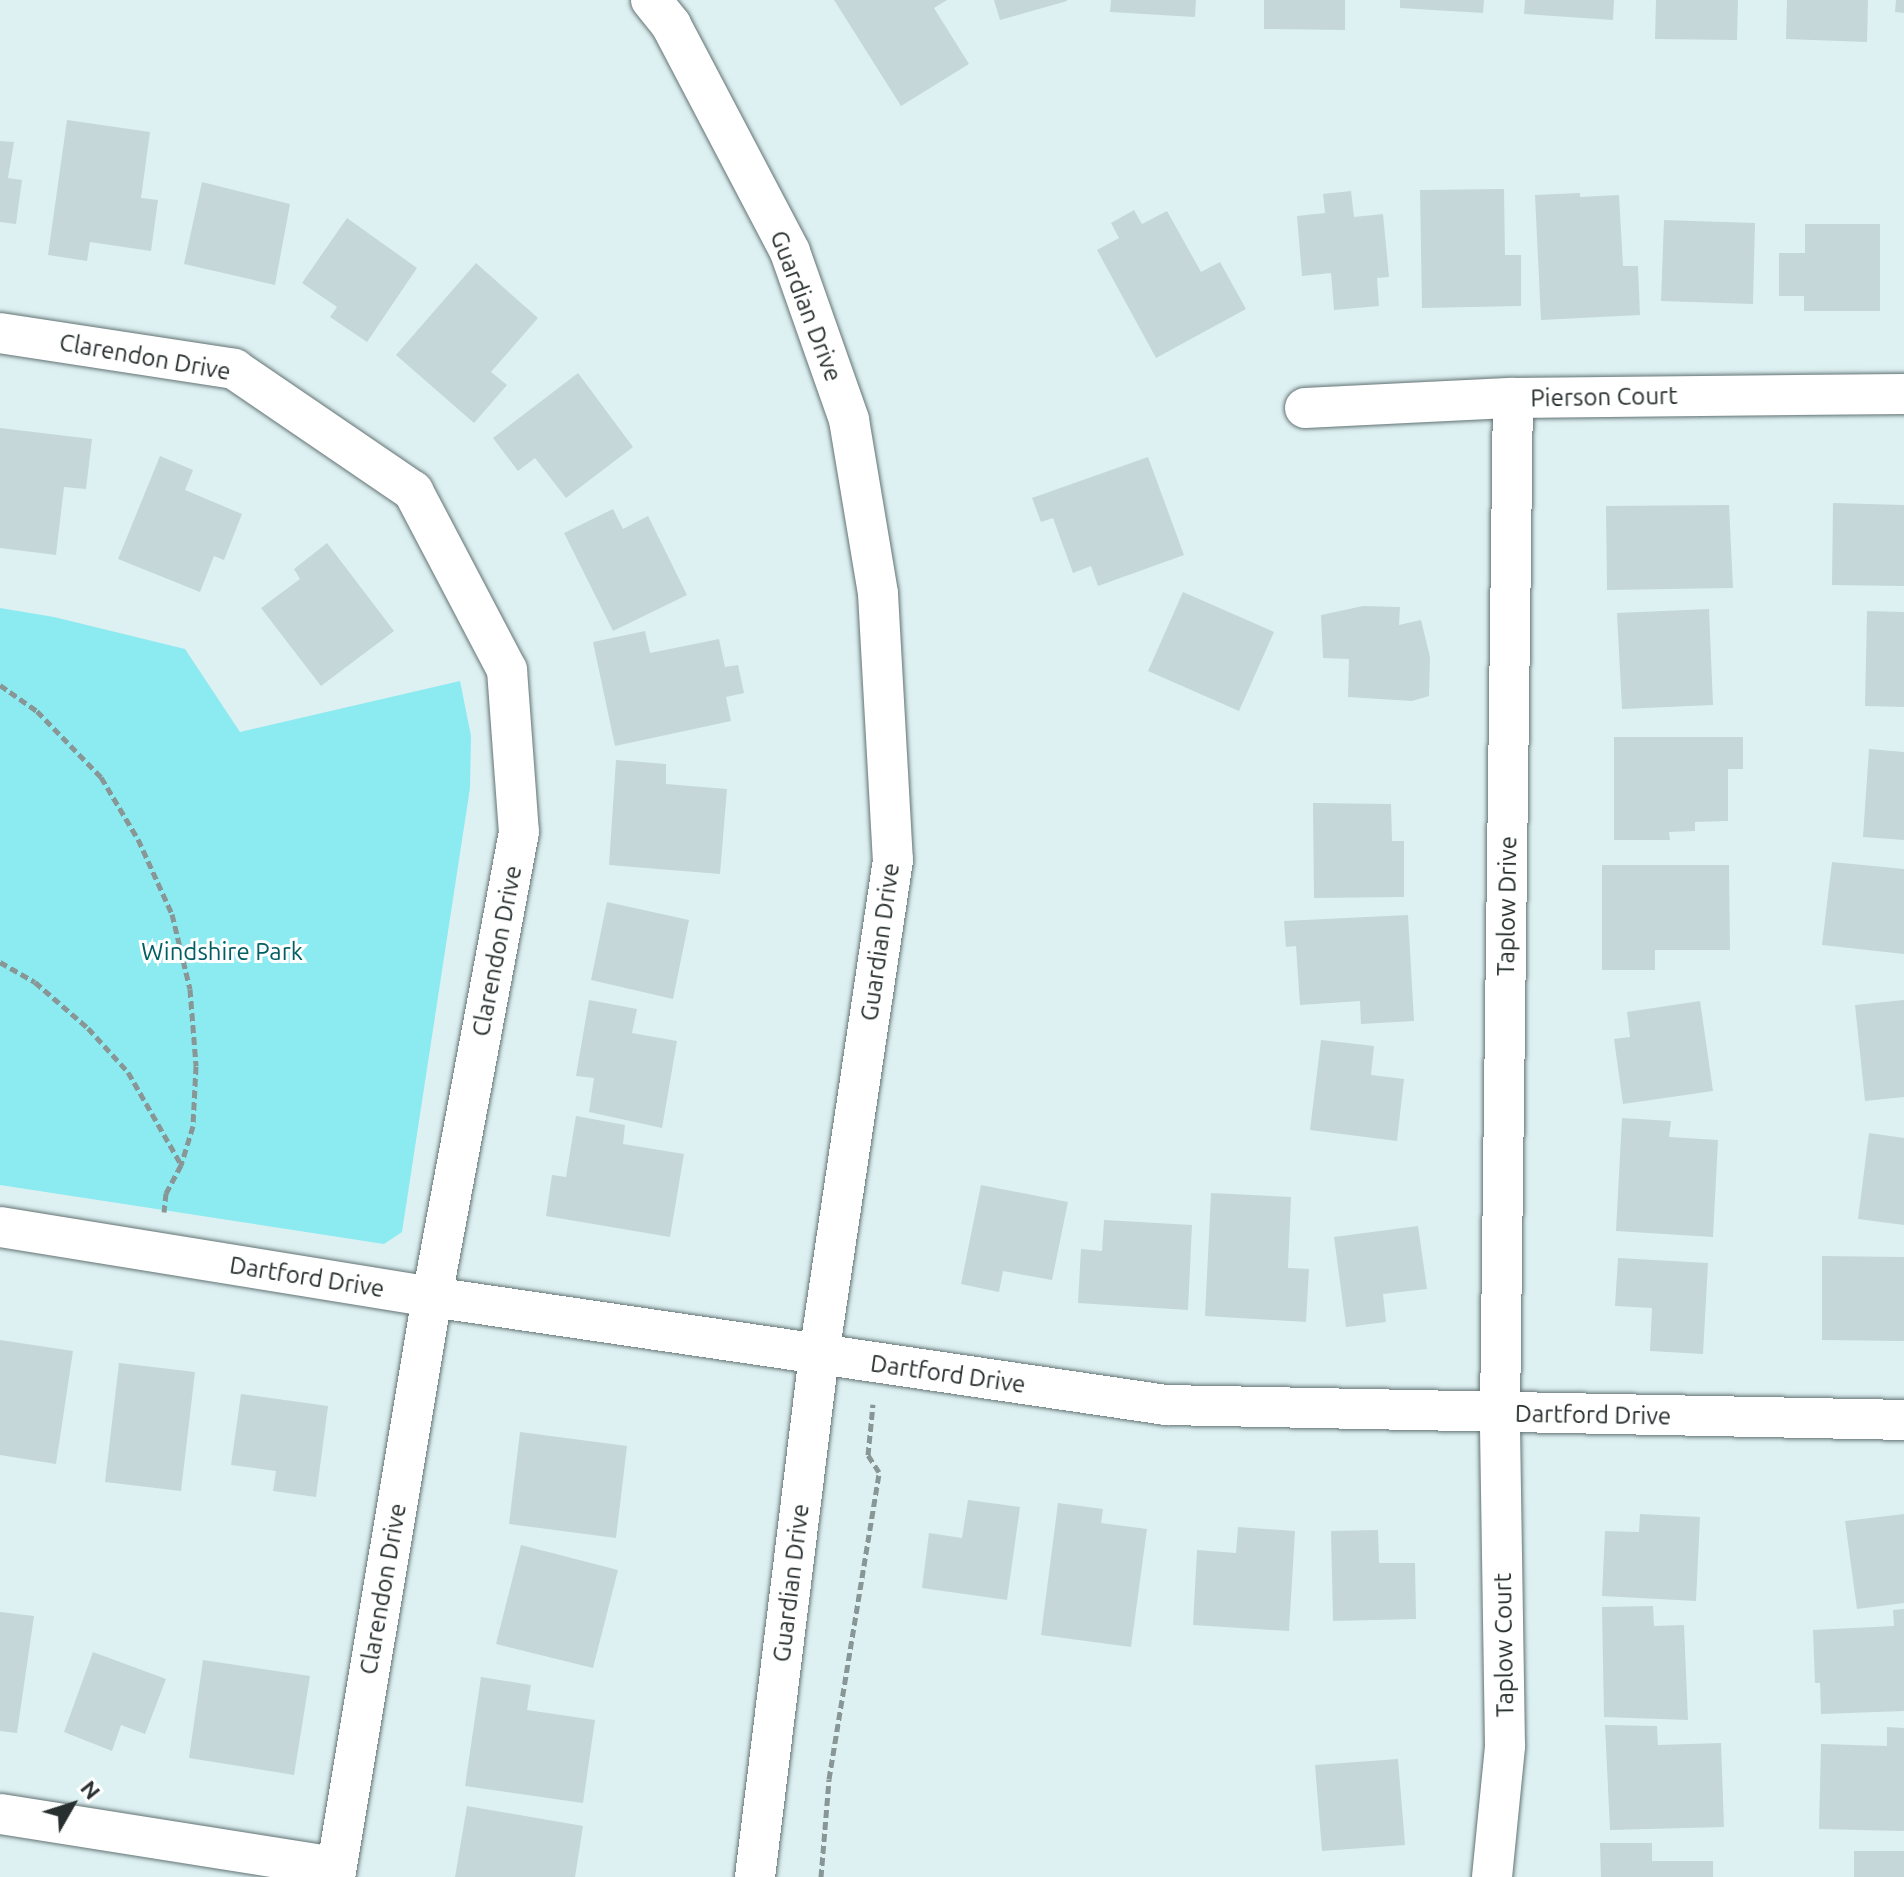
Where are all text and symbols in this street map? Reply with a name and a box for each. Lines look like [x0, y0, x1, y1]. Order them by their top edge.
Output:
street label: Guardian Drive [764, 227, 848, 385]
street label: Clarendon Drive [57, 328, 233, 386]
street label: Pierson Court [1530, 381, 1678, 413]
street label: Taplow Drive [1491, 836, 1523, 976]
street label: Guardian Drive [855, 861, 905, 1023]
street label: Clarendon Drive [466, 863, 528, 1039]
park label: Windshire Park [141, 938, 303, 966]
street label: Dartford Drive [228, 1251, 386, 1303]
street label: Dartford Drive [869, 1349, 1027, 1399]
street label: Dartford Drive [1515, 1399, 1671, 1431]
street label: Clarendon Drive [354, 1501, 412, 1677]
street label: Guardian Drive [767, 1502, 815, 1664]
street label: Taplow Court [1488, 1573, 1520, 1717]
north arrow [32, 1765, 112, 1845]
text: N [76, 1775, 106, 1804]

